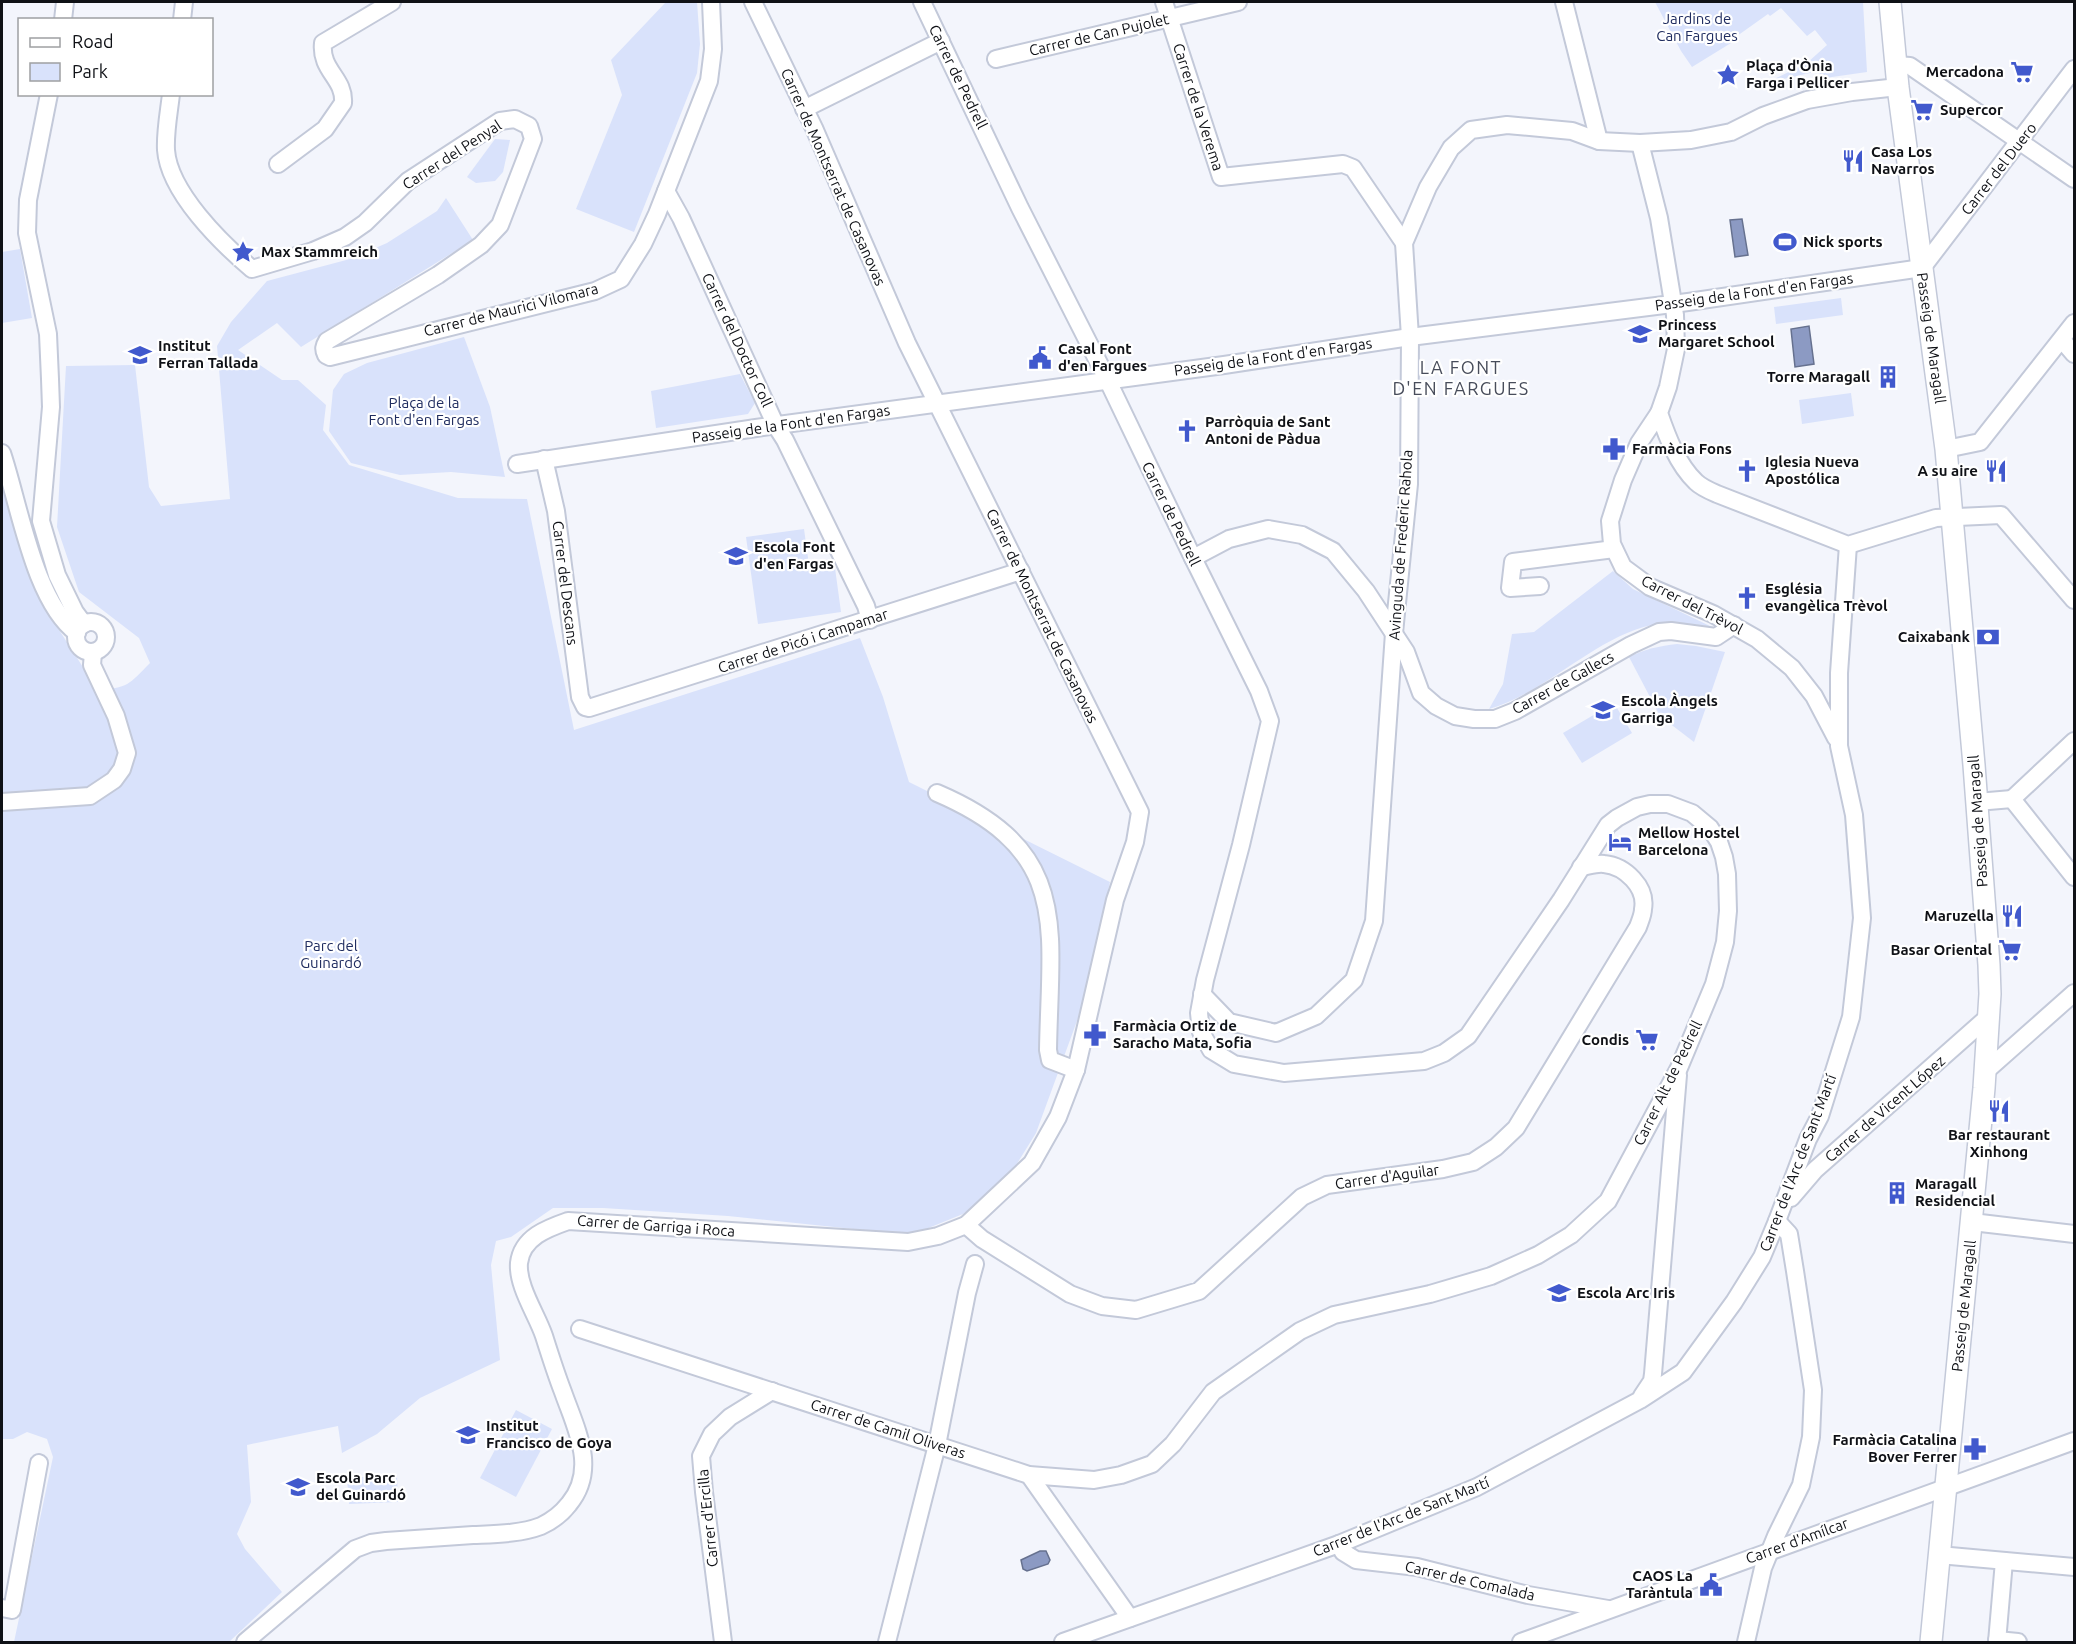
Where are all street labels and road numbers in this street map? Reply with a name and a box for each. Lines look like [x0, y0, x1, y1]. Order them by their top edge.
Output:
street label: Carrer de Can Pujolet [1027, 10, 1171, 59]
street label: Carrer de Pedrell [926, 22, 991, 132]
street label: Carrer de la Verema [1170, 41, 1227, 173]
street label: Carrer de Montserrat de Casanovas [778, 65, 889, 288]
street label: Carrer del Penyal [399, 116, 504, 193]
street label: Carrer del Duero [1957, 119, 2040, 218]
street label: Passeig de la Font d'en Fargas [1654, 269, 1854, 314]
street label: Carrer del Doctor Coll [699, 270, 776, 410]
street label: Passeig de Maragall [1914, 271, 1949, 405]
street label: Carrer de Maurici Vilomara [422, 280, 600, 339]
street label: Passeig de la Font d'en Fargas [1173, 334, 1373, 379]
street label: Passeig de la Font d'en Fargas [691, 401, 891, 446]
street label: Avinguda de Frederic Rahola [1385, 449, 1416, 641]
street label: Carrer de Pedrell [1139, 459, 1204, 569]
street label: Carrer de Montserrat de Casanovas [983, 506, 1102, 726]
street label: Carrer del Descans [549, 520, 582, 646]
street label: Carrer del Trèvol [1639, 572, 1746, 638]
street label: Carrer de Picó i Campamar [716, 605, 890, 676]
street label: Carrer de Gallecs [1509, 648, 1616, 717]
street label: Passeig de Maragall [1964, 754, 1991, 888]
street label: Carrer Alt de Pedrell [1630, 1018, 1705, 1148]
street label: Carrer de Vicent López [1821, 1052, 1948, 1165]
street label: Carrer de l'Arc de Sant Martí [1756, 1071, 1839, 1254]
street label: Carrer d'Aguilar [1334, 1161, 1440, 1192]
street label: Carrer de Garriga i Roca [576, 1211, 736, 1240]
street label: Passeig de Maragall [1948, 1239, 1979, 1373]
street label: Carrer de Camil Oliveras [809, 1395, 968, 1462]
street label: Carrer d'Ercilla [694, 1468, 721, 1568]
street label: Carrer de l'Arc de Sant Martí [1310, 1473, 1492, 1560]
street label: Carrer d'Amílcar [1743, 1514, 1851, 1567]
street label: Carrer de Comalada [1403, 1557, 1537, 1604]

